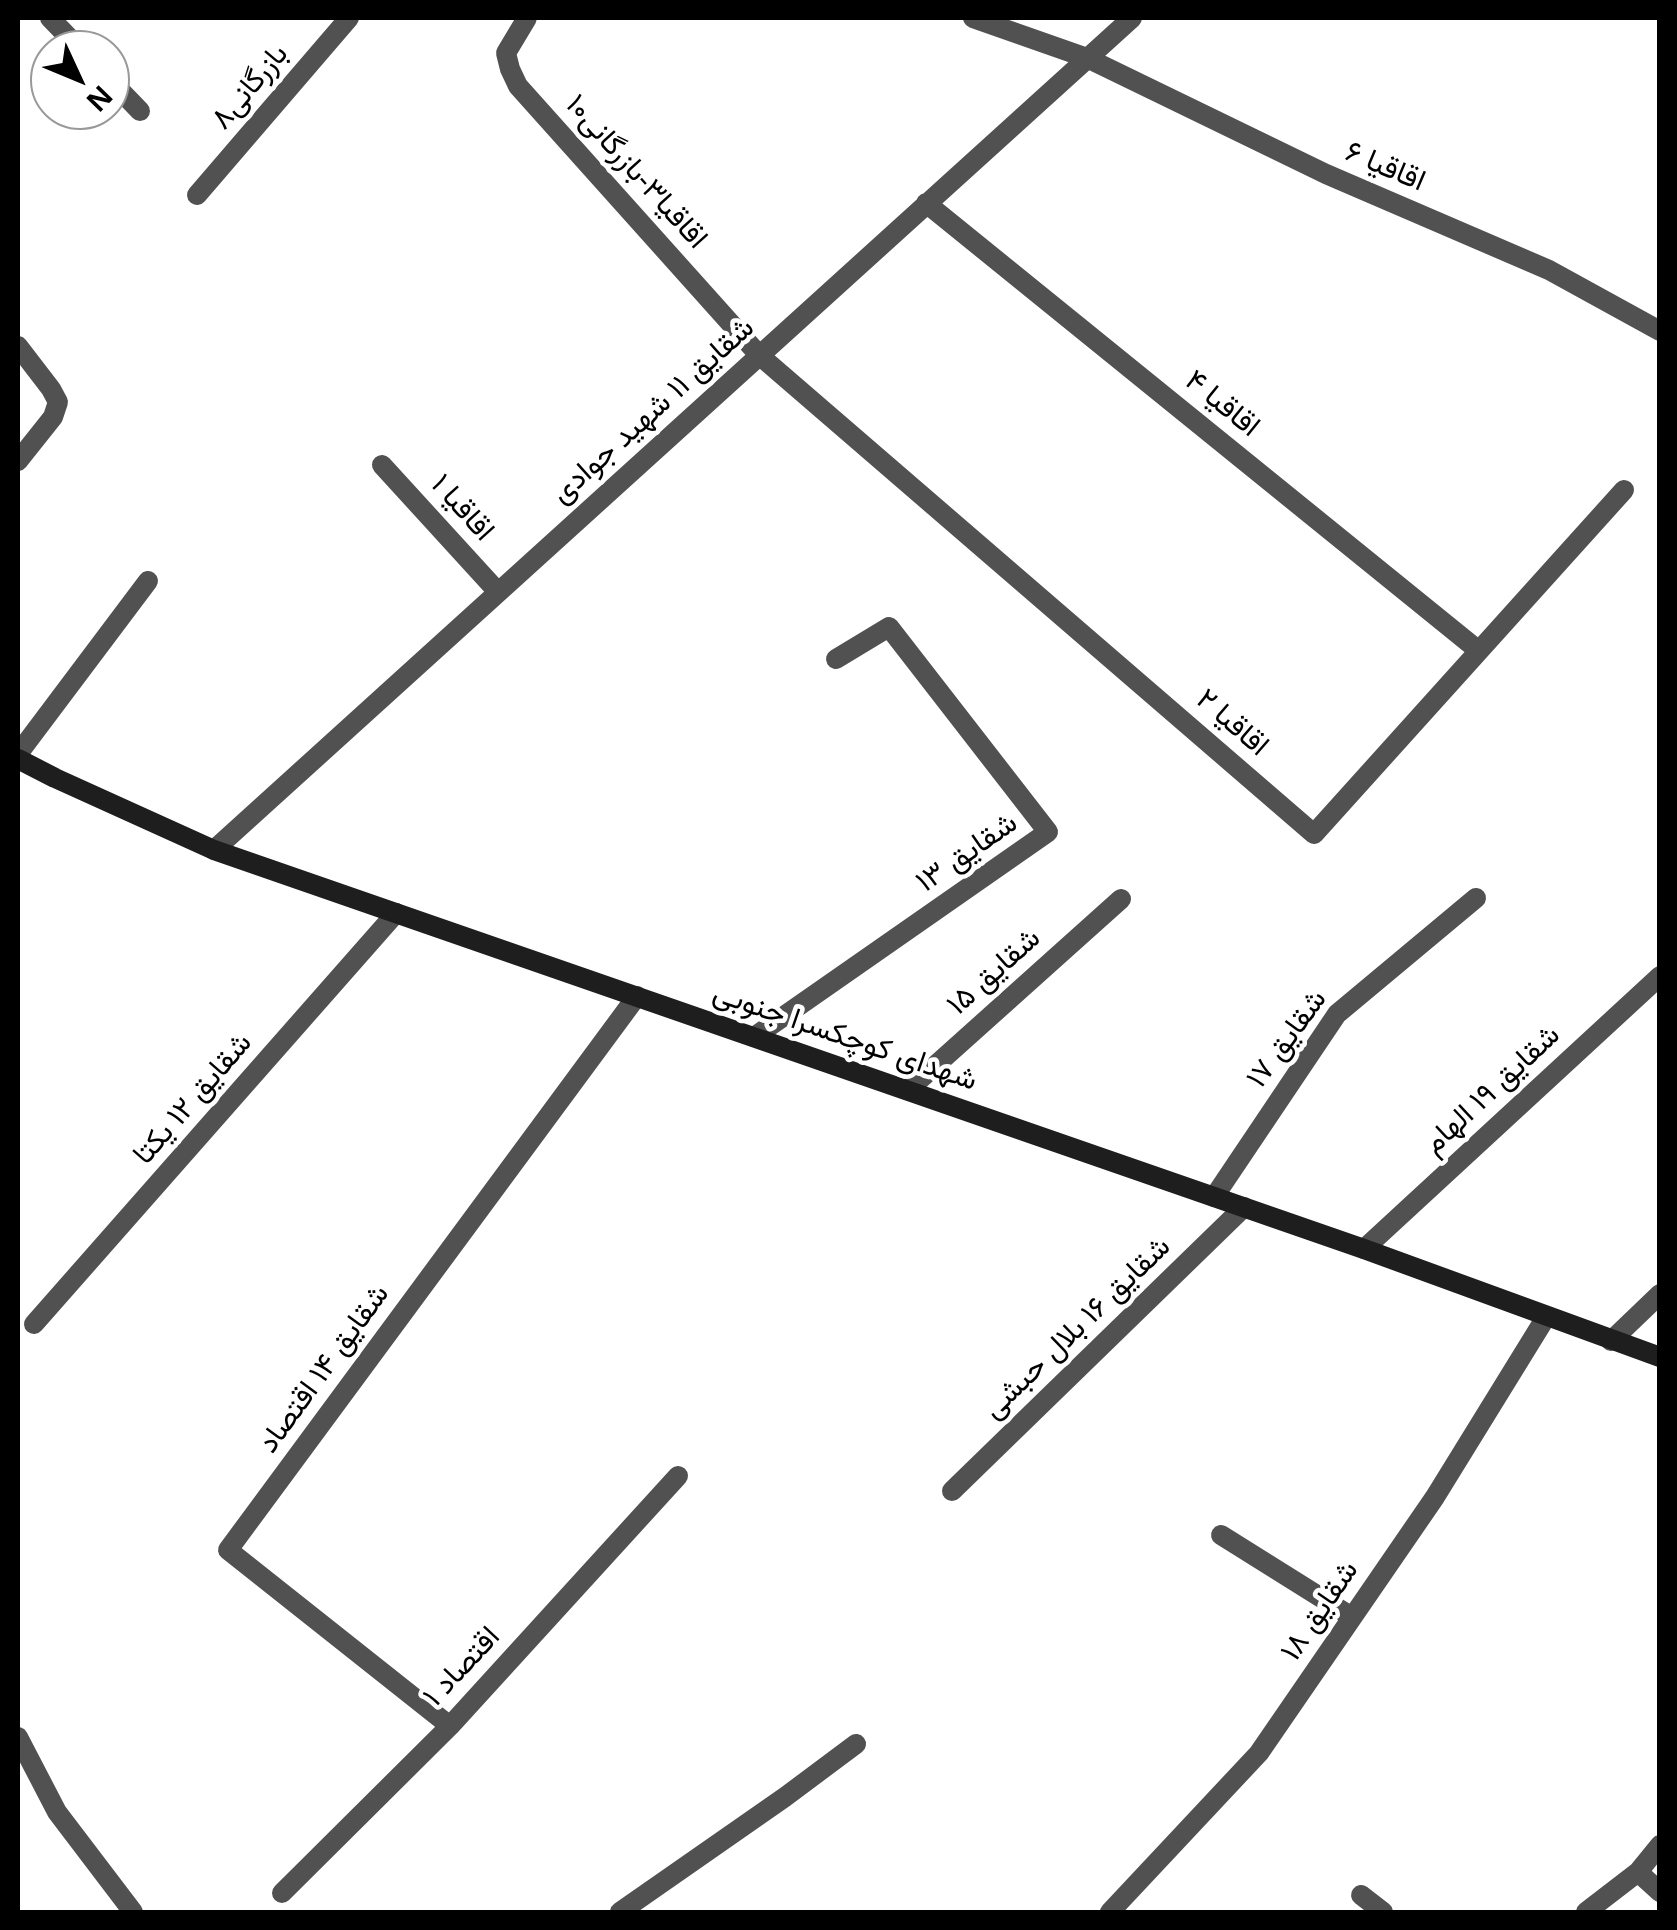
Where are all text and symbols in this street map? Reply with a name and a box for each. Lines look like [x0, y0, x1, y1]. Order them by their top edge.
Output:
north arrow [30, 30, 130, 130]
street label: بازرگانی۸ [204, 37, 296, 137]
text: N [79, 78, 122, 121]
street label: اقاقیا۳-بازرگانی۱۰ [557, 88, 715, 256]
street label: اقاقیا ۶ [1340, 134, 1430, 200]
street label: شقایق ۱۱ شهید جوادی [544, 310, 762, 512]
street label: اقاقیا ۴ [1177, 363, 1267, 445]
street label: اقاقیا ۱ [423, 467, 501, 549]
street label: اقاقیا ۲ [1188, 682, 1276, 764]
street label: شقایق ۱۳ [910, 805, 1024, 901]
street label: شقایق ۱۵ [940, 921, 1048, 1023]
street label: شهدای کوچکسرا جنوبی [708, 975, 982, 1099]
street label: شقایق ۱۷ [1239, 983, 1335, 1095]
street label: شقایق ۱۹ الهام [1416, 1018, 1568, 1162]
street label: شقایق ۱۲ یکتا [126, 1026, 260, 1172]
street label: شقایق ۱۶ بلال حبشی [976, 1229, 1178, 1427]
street label: شقایق ۱۴ اقتصاد [251, 1278, 397, 1460]
street label: شقایق ۱۸ [1273, 1554, 1367, 1668]
street label: اقتصاد ۱ [416, 1620, 508, 1714]

